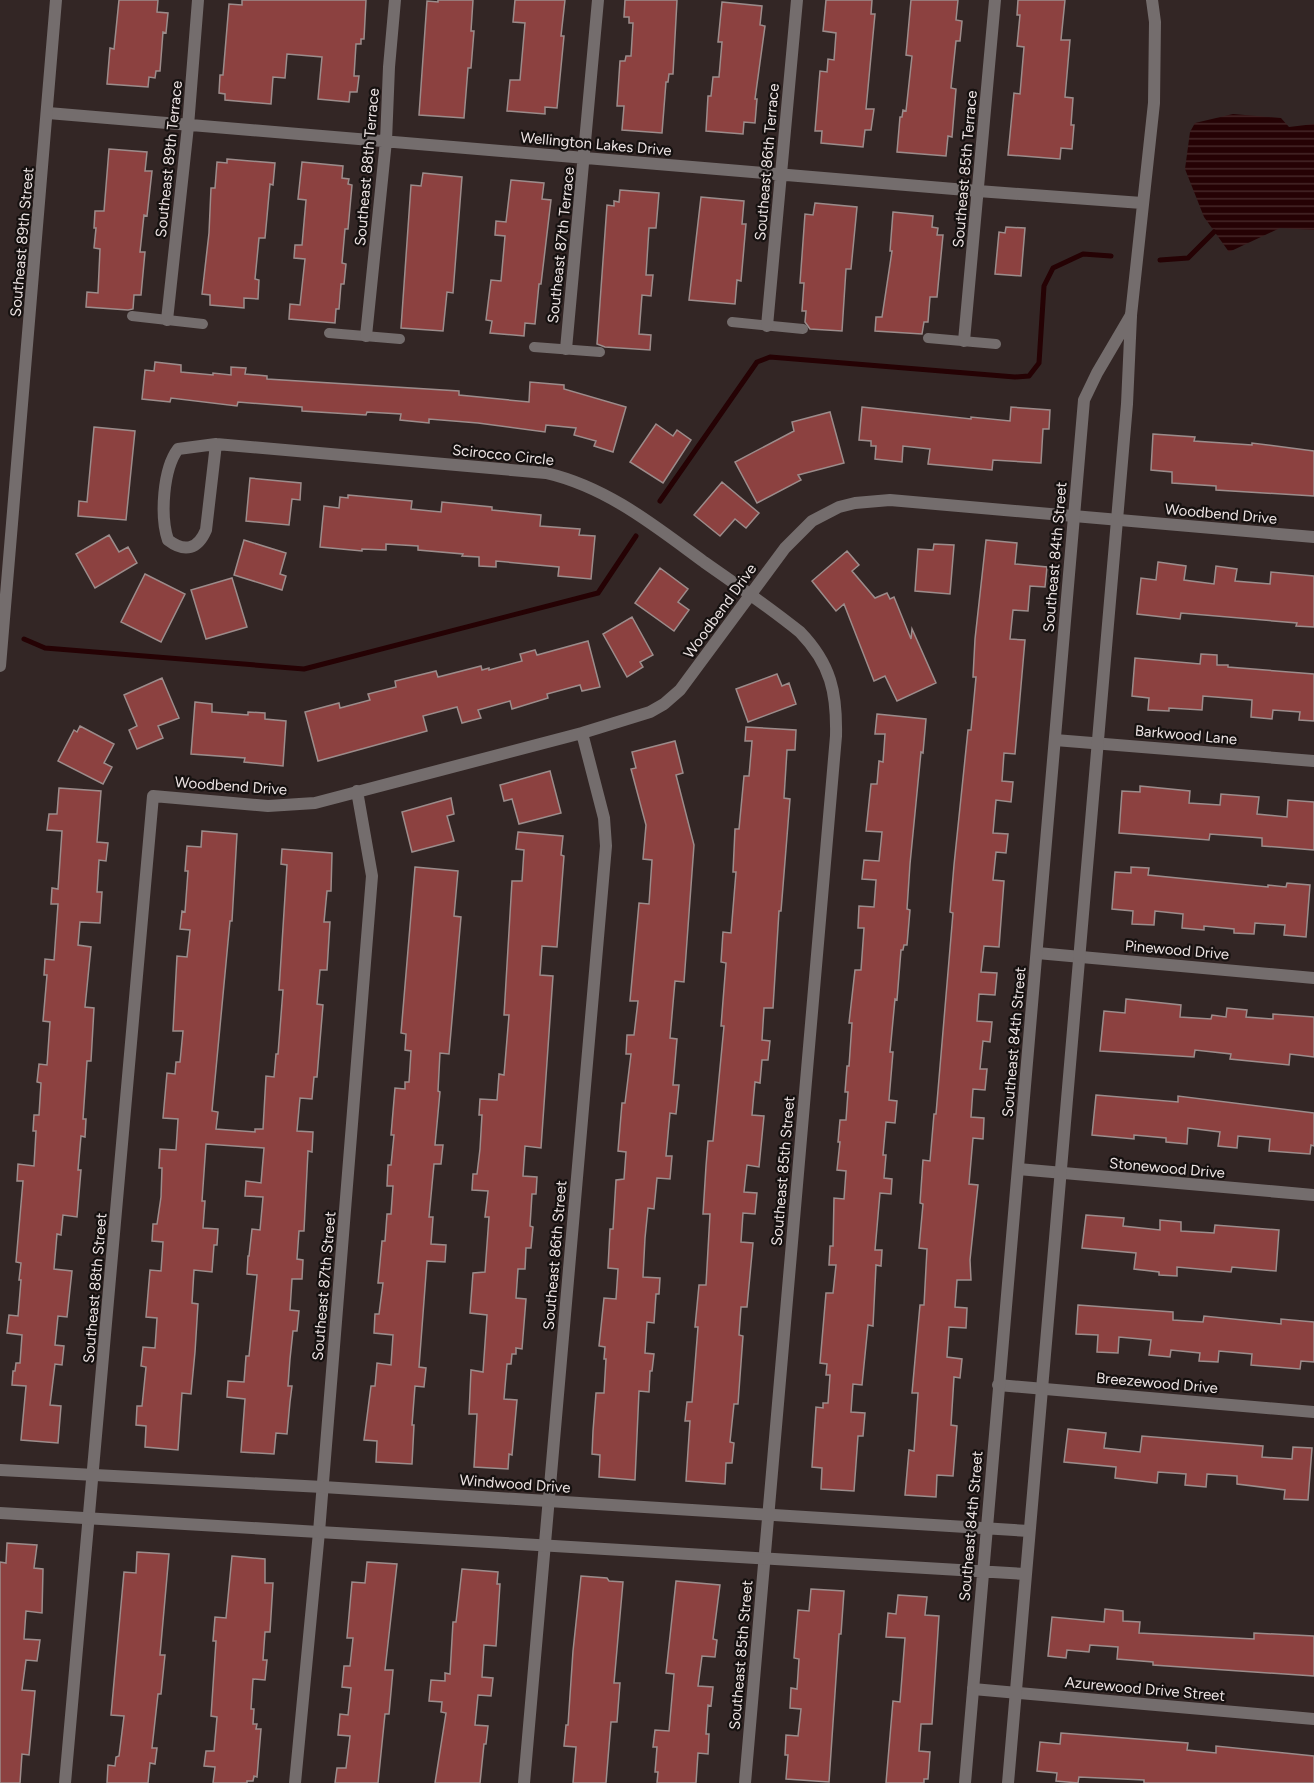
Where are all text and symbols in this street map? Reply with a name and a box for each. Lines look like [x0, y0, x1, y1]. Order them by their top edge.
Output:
street label: Southeast 89th Terrace [152, 80, 186, 238]
street label: Southeast 86th Terrace [751, 83, 783, 241]
street label: Southeast 88th Terrace [351, 87, 383, 247]
street label: Southeast 85th Terrace [949, 90, 981, 248]
street label: Wellington Lakes Drive [520, 128, 672, 160]
street label: Southeast 89th Street [6, 166, 38, 317]
street label: Southeast 87th Terrace [544, 166, 578, 324]
street label: Scirocco Circle [451, 441, 555, 469]
street label: Southeast 84th Street [1039, 481, 1071, 633]
street label: Woodbend Drive [1164, 500, 1278, 528]
street label: Woodbend Drive [680, 560, 760, 662]
street label: Barkwood Lane [1134, 722, 1238, 748]
street label: Woodbend Drive [174, 773, 288, 799]
street label: Pinewood Drive [1124, 936, 1230, 964]
street label: Southeast 84th Street [998, 966, 1030, 1118]
street label: Southeast 85th Street [767, 1095, 799, 1247]
street label: Stonewood Drive [1108, 1154, 1226, 1182]
street label: Southeast 86th Street [539, 1179, 571, 1330]
street label: Southeast 87th Street [309, 1210, 340, 1361]
street label: Southeast 88th Street [79, 1212, 111, 1364]
street label: Breezewood Drive [1095, 1369, 1219, 1397]
street label: Southeast 84th Street [955, 1450, 987, 1602]
street label: Windwood Drive [459, 1471, 571, 1497]
street label: Southeast 85th Street [725, 1579, 757, 1731]
street label: Azurewood Drive Street [1064, 1673, 1226, 1705]

